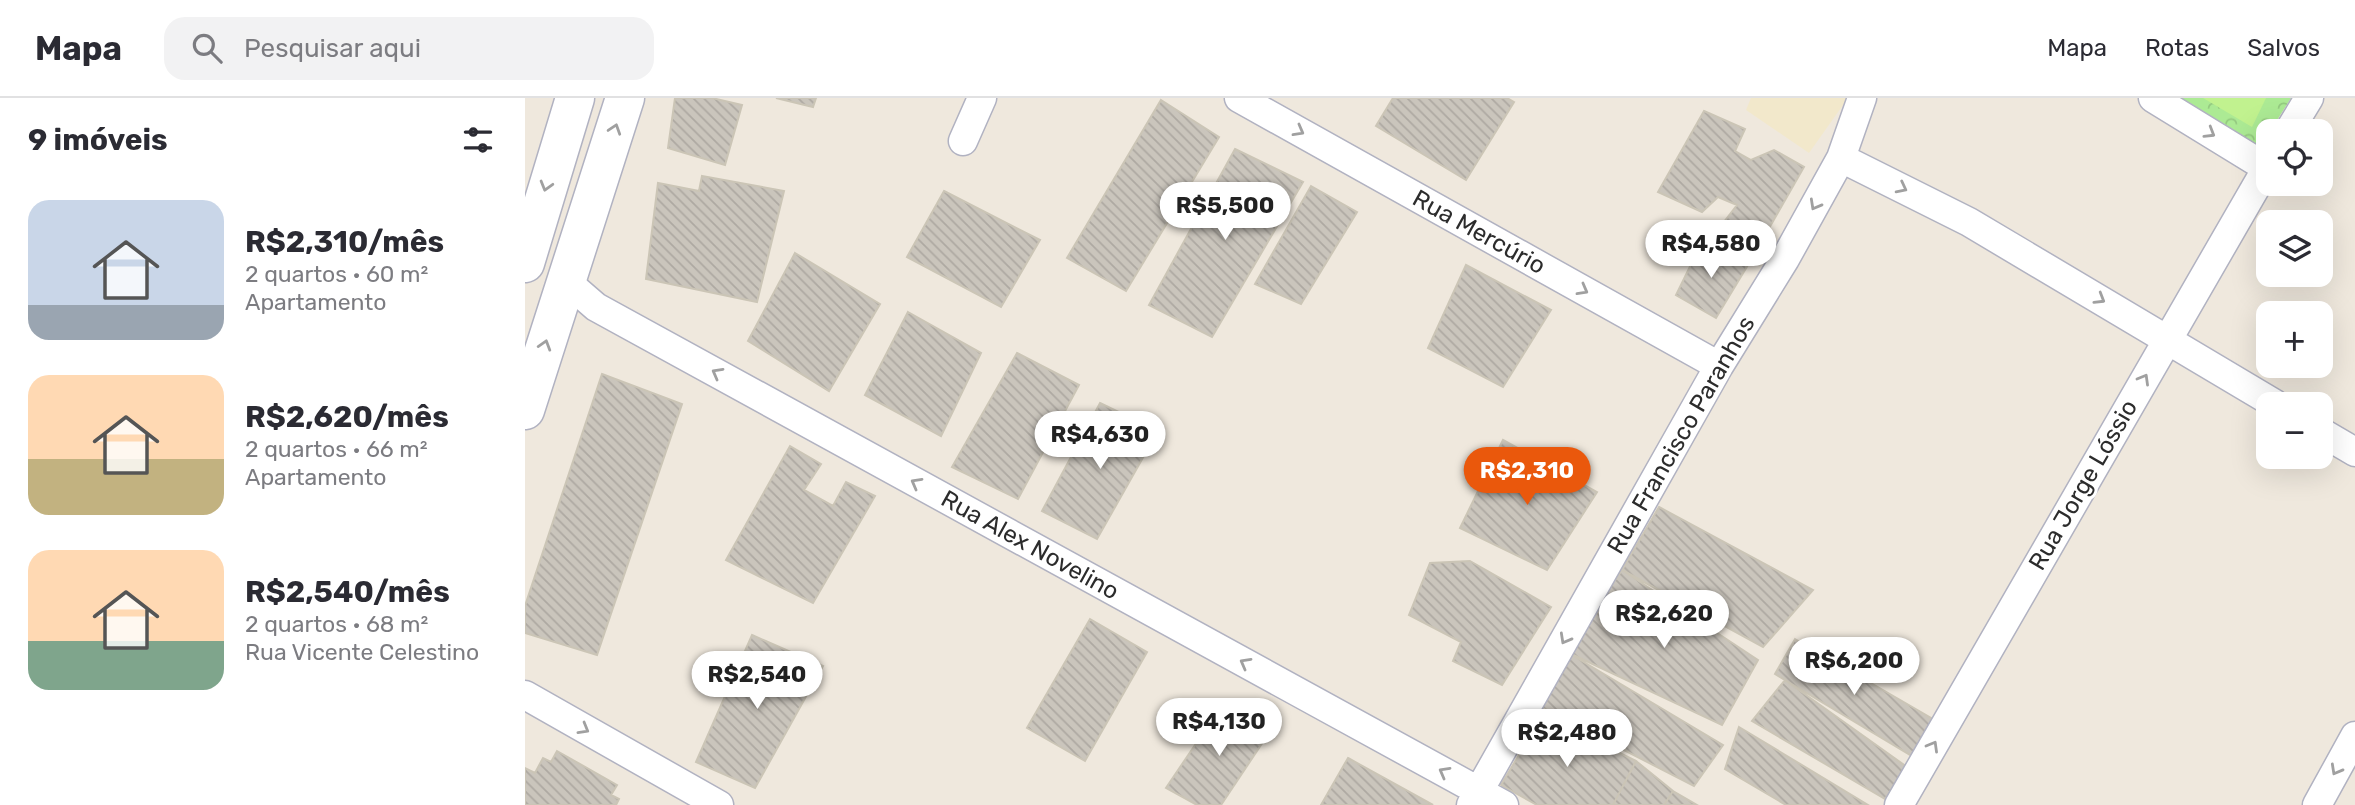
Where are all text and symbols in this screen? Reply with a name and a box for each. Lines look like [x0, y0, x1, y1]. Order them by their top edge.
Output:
search box [164, 17, 654, 80]
text: Mapa [35, 29, 122, 68]
icon: search [188, 29, 226, 67]
text: Pesquisar aqui [244, 33, 421, 64]
text: Mapa [2047, 34, 2107, 62]
text: Rotas [2145, 34, 2209, 62]
text: Salvos [2247, 34, 2320, 62]
map controls [2256, 119, 2333, 469]
button: locate [2256, 119, 2333, 196]
icon: filters [459, 121, 497, 159]
text: 9 imóveis [28, 122, 168, 158]
one-way arrow [606, 123, 621, 135]
one-way arrow [1291, 123, 1304, 136]
one-way arrow [2202, 125, 2215, 138]
one-way arrow [540, 180, 555, 192]
one-way arrow [1895, 180, 1907, 194]
pin: R$5,500 [1160, 183, 1290, 242]
street label: Rua Mercúrio [1408, 184, 1550, 280]
text: R$5,500 [1176, 191, 1274, 219]
one-way arrow [1809, 197, 1823, 210]
button: layers [2256, 210, 2333, 287]
pin: R$4,580 [1646, 220, 1776, 280]
text: R$2,310/mês [245, 224, 444, 260]
icon: home [84, 228, 168, 312]
text: R$4,580 [1661, 229, 1761, 257]
text: 2 quartos · 60 m² [245, 260, 428, 288]
one-way arrow [1576, 282, 1588, 295]
text: Apartamento [245, 288, 387, 316]
one-way arrow [2092, 291, 2105, 304]
button: + [2256, 301, 2333, 378]
street label: Rua Francisco Paranhos [1601, 311, 1761, 559]
one-way arrow [537, 340, 552, 352]
one-way arrow [712, 368, 724, 382]
one-way arrow [2136, 373, 2149, 386]
button: − [2256, 392, 2333, 469]
street label: Rua Jorge Lóssio [2023, 395, 2143, 575]
text: R$2,620/mês [245, 399, 449, 435]
icon: home [84, 403, 168, 487]
pin: R$4,630 [1035, 412, 1165, 471]
text: R$4,630 [1051, 420, 1149, 448]
text: 2 quartos · 66 m² [245, 435, 428, 463]
pin: R$2,310 [1462, 448, 1592, 507]
text: R$2,310 [1480, 456, 1574, 484]
text: Apartamento [245, 463, 387, 491]
one-way arrow [911, 478, 924, 491]
street label: Rua Alex Novelino [936, 485, 1124, 605]
text: R$2,540/mês [245, 574, 450, 610]
icon: home [84, 578, 168, 662]
pin: R$2,620 [1599, 590, 1729, 650]
text: R$2,620 [1615, 599, 1713, 627]
text: 2 quartos · 68 m² [245, 610, 428, 638]
one-way arrow [1560, 631, 1573, 644]
text: Rua Vicente Celestino [245, 638, 479, 666]
pin: R$6,200 [1789, 638, 1919, 697]
text: R$6,200 [1805, 646, 1903, 674]
pin: R$2,540 [692, 652, 822, 711]
one-way arrow [1240, 658, 1252, 671]
text: R$2,540 [708, 660, 806, 688]
pin: R$4,130 [1154, 698, 1284, 758]
text: R$4,130 [1172, 707, 1266, 735]
pin: R$2,480 [1502, 710, 1632, 769]
text: R$2,480 [1517, 718, 1617, 746]
one-way arrow [577, 721, 590, 734]
one-way arrow [1925, 740, 1938, 753]
one-way arrow [2331, 763, 2344, 776]
one-way arrow [1439, 767, 1452, 780]

